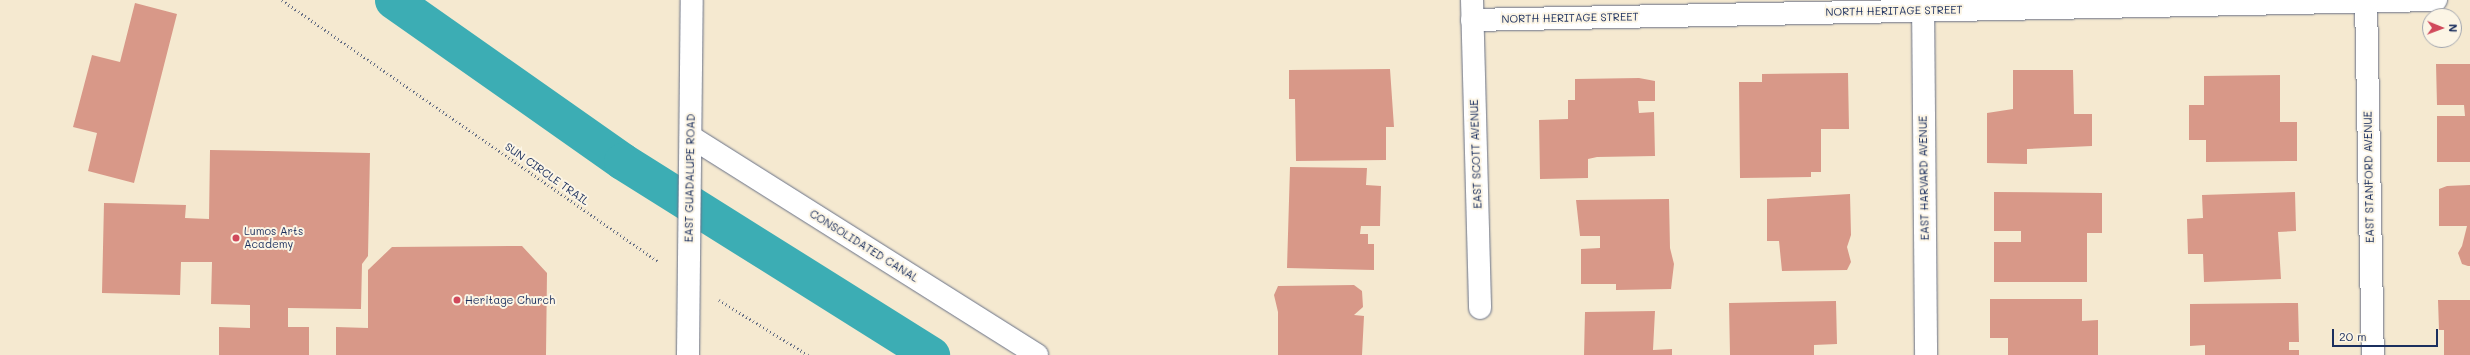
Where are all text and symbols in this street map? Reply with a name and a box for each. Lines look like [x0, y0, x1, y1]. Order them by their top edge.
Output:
street label: NORTH HERITAGE STREET [1825, 3, 1963, 19]
north arrow [2422, 8, 2462, 48]
street label: NORTH HERITAGE STREET [1501, 10, 1639, 26]
text: N [2446, 24, 2461, 33]
street label: EAST SCOTT AVENUE [1467, 99, 1485, 209]
street label: EAST STANFORD AVENUE [2361, 111, 2377, 243]
street label: EAST GUADALUPE ROAD [682, 114, 698, 242]
street label: EAST HARVARD AVENUE [1916, 116, 1932, 240]
street label: SUN CIRCLE TRAIL [502, 140, 592, 208]
street label: CONSOLIDATED CANAL [807, 207, 921, 285]
place label: Lumos Arts Academy [244, 225, 303, 251]
marker: Lumos Arts Academy [231, 233, 241, 243]
place label: Heritage Church [465, 293, 555, 307]
marker: Heritage Church [452, 295, 462, 305]
scale bar [2334, 321, 2440, 347]
text: 20 m [2339, 328, 2367, 344]

